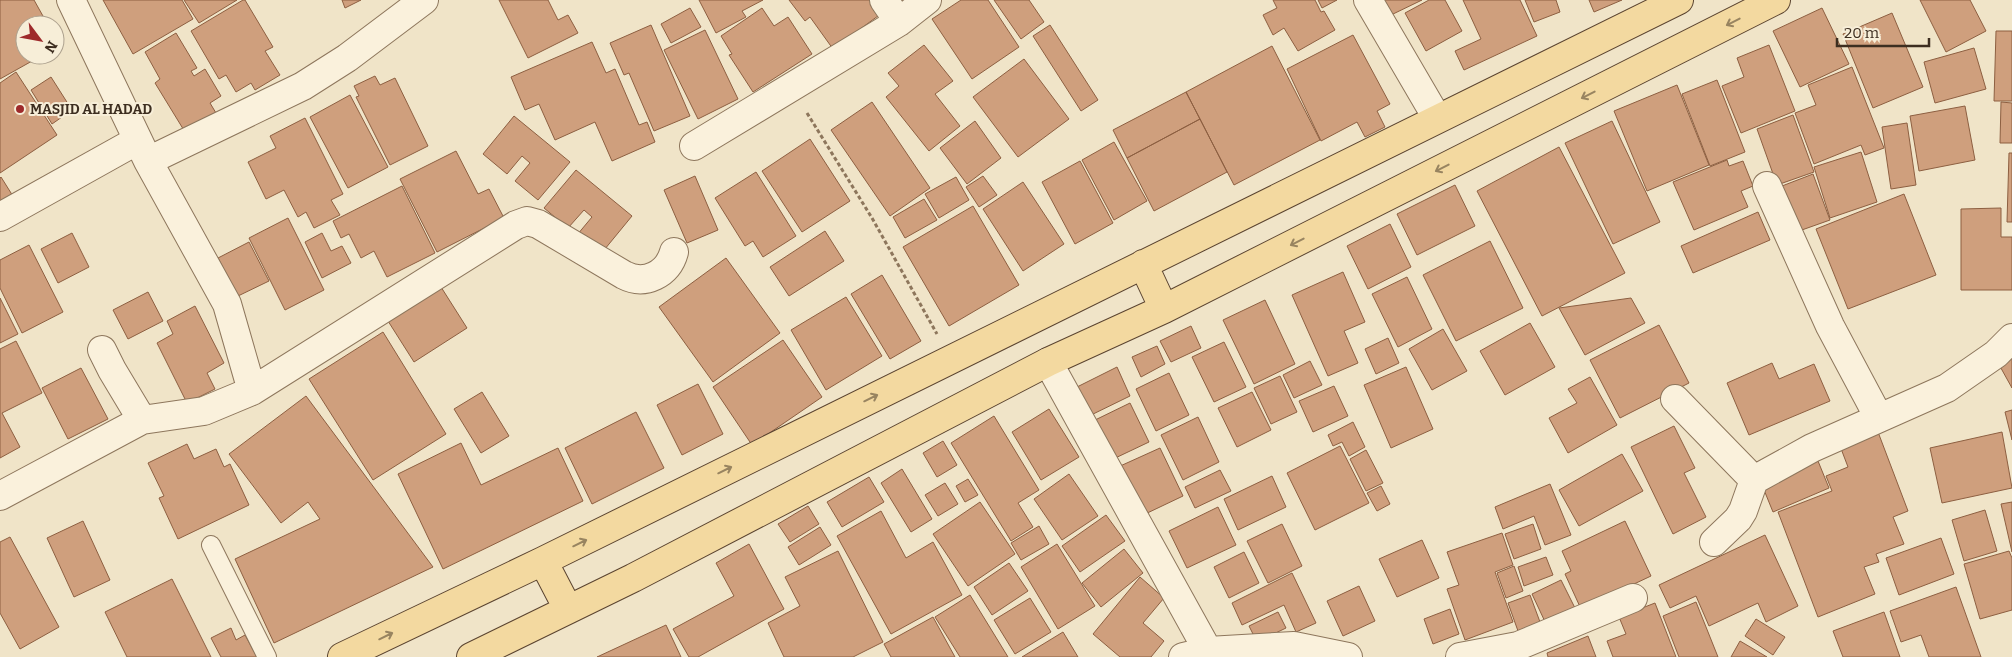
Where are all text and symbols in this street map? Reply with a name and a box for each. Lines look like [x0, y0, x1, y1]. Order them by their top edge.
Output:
north arrow [15, 15, 65, 65]
scale bar [1837, 15, 1930, 47]
one-way arrow [1725, 17, 1740, 27]
text: 20 m [1844, 24, 1880, 42]
text: N [40, 38, 61, 56]
one-way arrow [1580, 90, 1595, 100]
place label: MASJID AL HADAD [30, 101, 152, 118]
marker: MASJID AL HADAD [14, 103, 26, 115]
one-way arrow [1435, 164, 1450, 174]
one-way arrow [1290, 237, 1305, 247]
one-way arrow [863, 393, 878, 402]
one-way arrow [717, 465, 732, 475]
one-way arrow [572, 538, 587, 547]
one-way arrow [378, 631, 393, 640]

